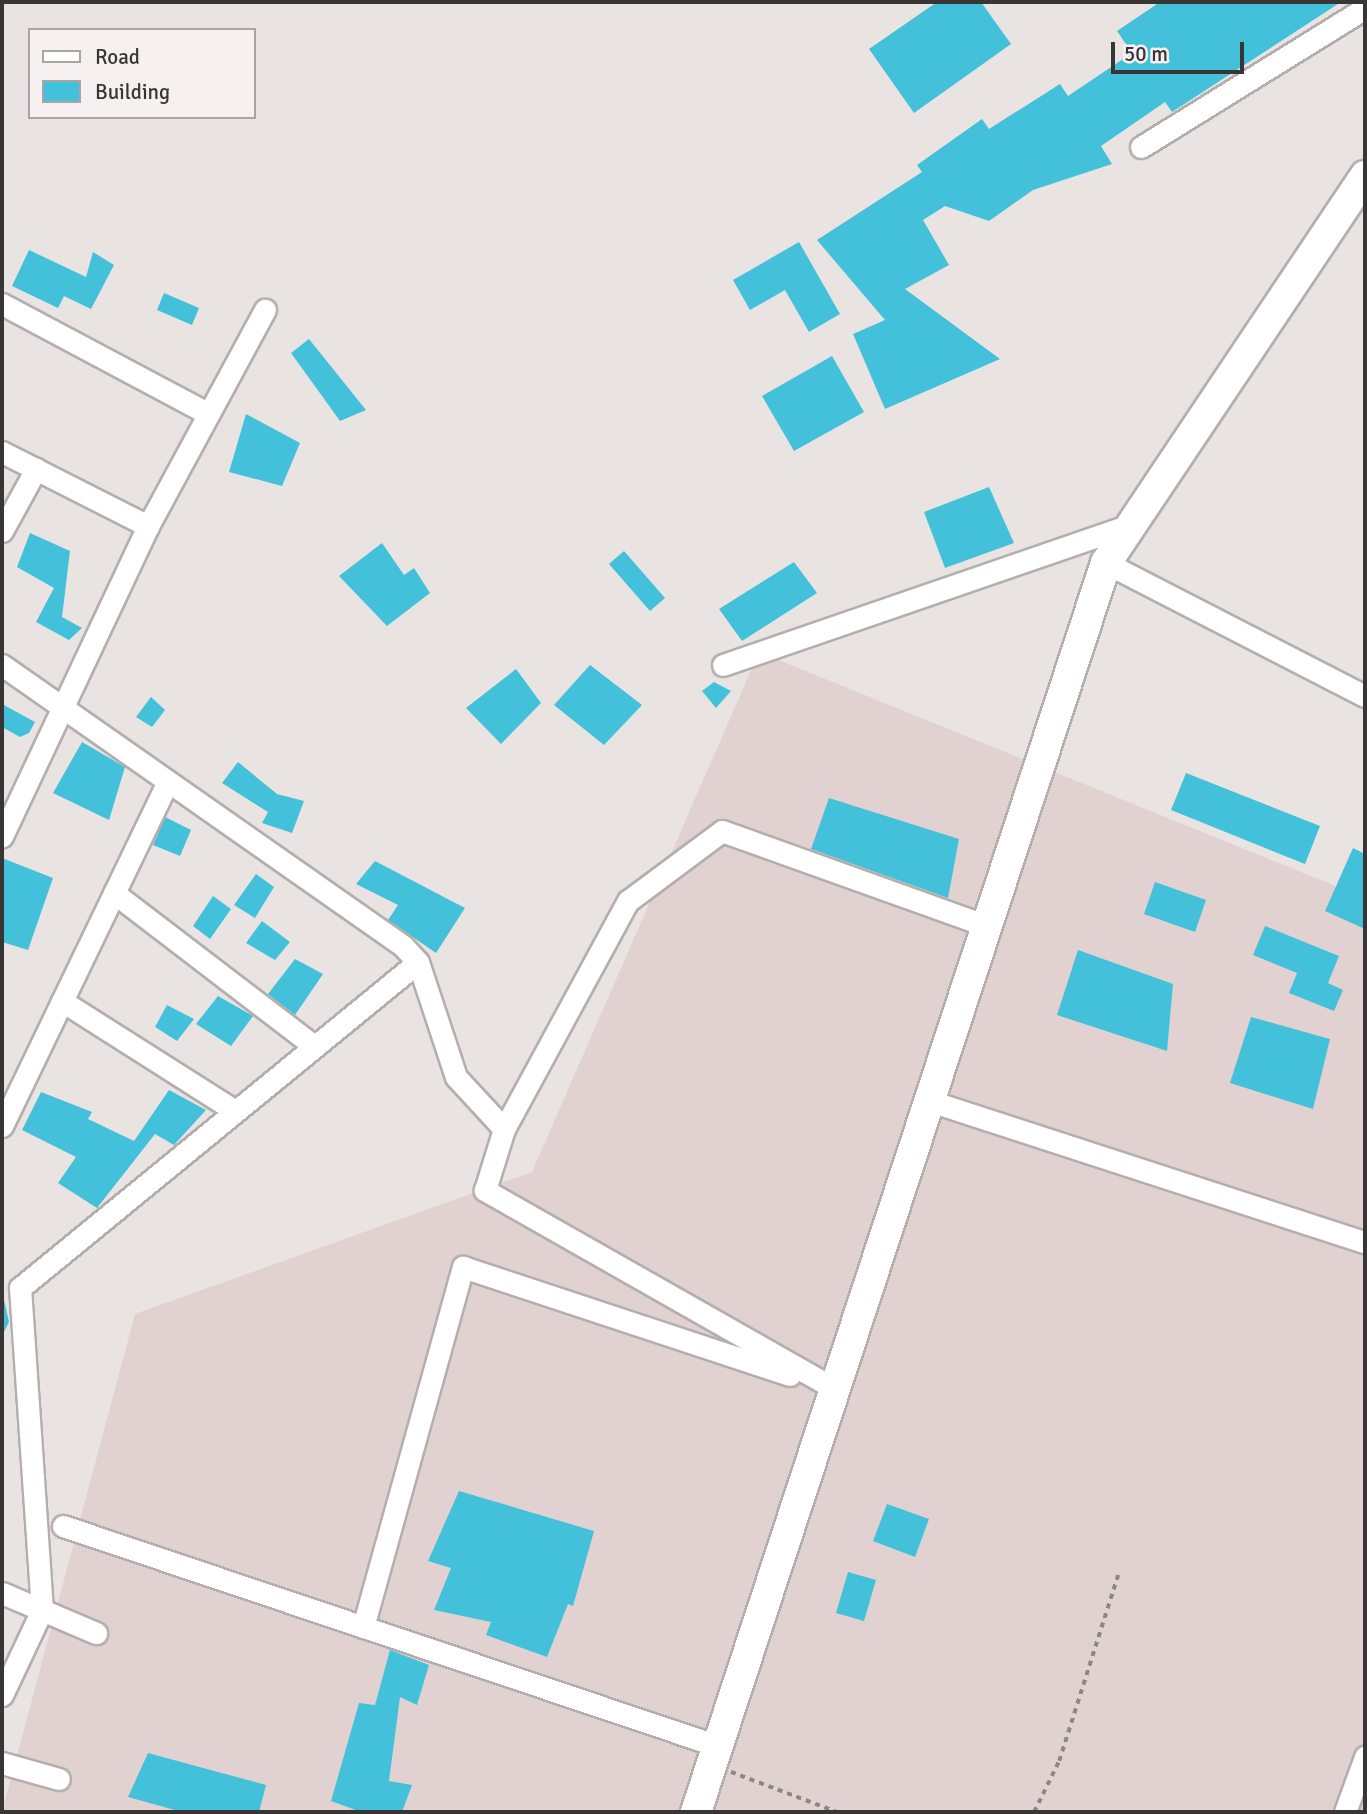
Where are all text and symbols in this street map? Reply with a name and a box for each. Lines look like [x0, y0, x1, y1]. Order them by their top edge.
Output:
legend [28, 28, 256, 119]
scale bar [1115, 28, 1248, 72]
text: 50 m [1124, 41, 1168, 67]
text: Road [95, 44, 140, 70]
text: Building [95, 79, 170, 105]

